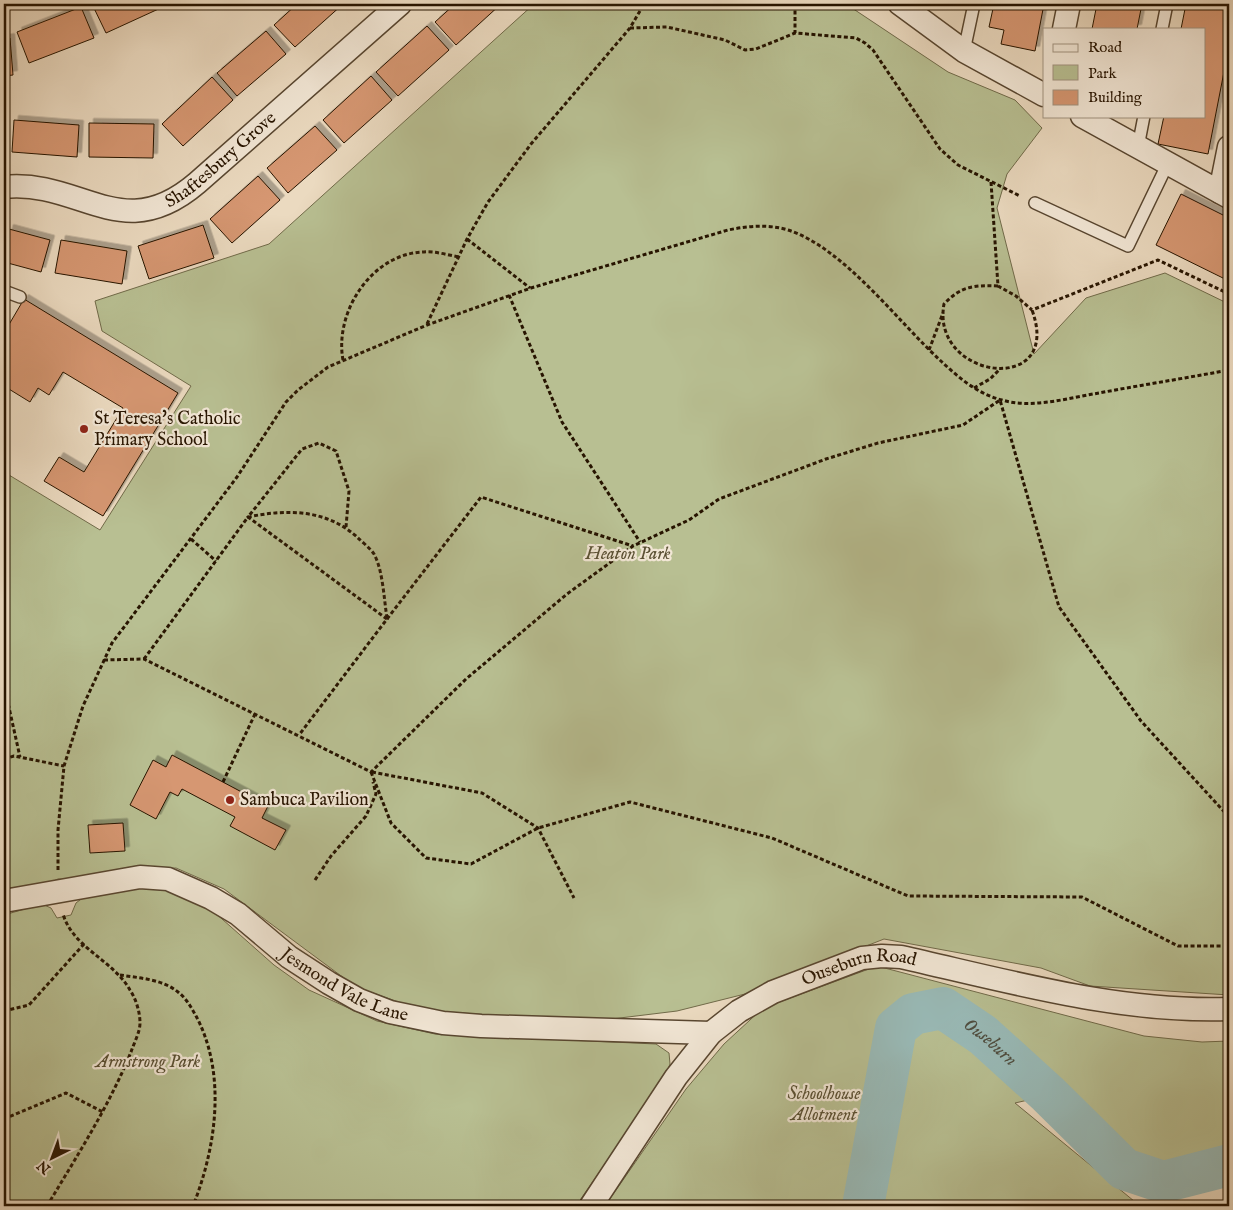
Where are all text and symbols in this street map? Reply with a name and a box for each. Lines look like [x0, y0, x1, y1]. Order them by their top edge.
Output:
legend [1043, 28, 1206, 118]
text: Road [1088, 38, 1123, 57]
text: Park [1088, 64, 1118, 83]
text: Building [1088, 88, 1143, 107]
street label: Shaftesbury Grove [161, 107, 281, 213]
place label: St Teresa's Catholic Primary School [94, 408, 241, 452]
marker: St Teresa's Catholic Primary School [78, 423, 90, 435]
park label: Heaton Park [584, 543, 671, 566]
place label: Sambuca Pavilion [240, 789, 369, 812]
marker: Sambuca Pavilion [224, 794, 236, 806]
street label: Jesmond Vale Lane [274, 942, 410, 1027]
street label: Ouseburn Road [798, 944, 919, 992]
water label: Ouseburn [958, 1013, 1022, 1072]
park label: Armstrong Park [94, 1051, 200, 1074]
park label: Schoolhouse Allotment [787, 1083, 861, 1127]
north arrow [28, 1132, 78, 1182]
text: N [33, 1156, 55, 1178]

